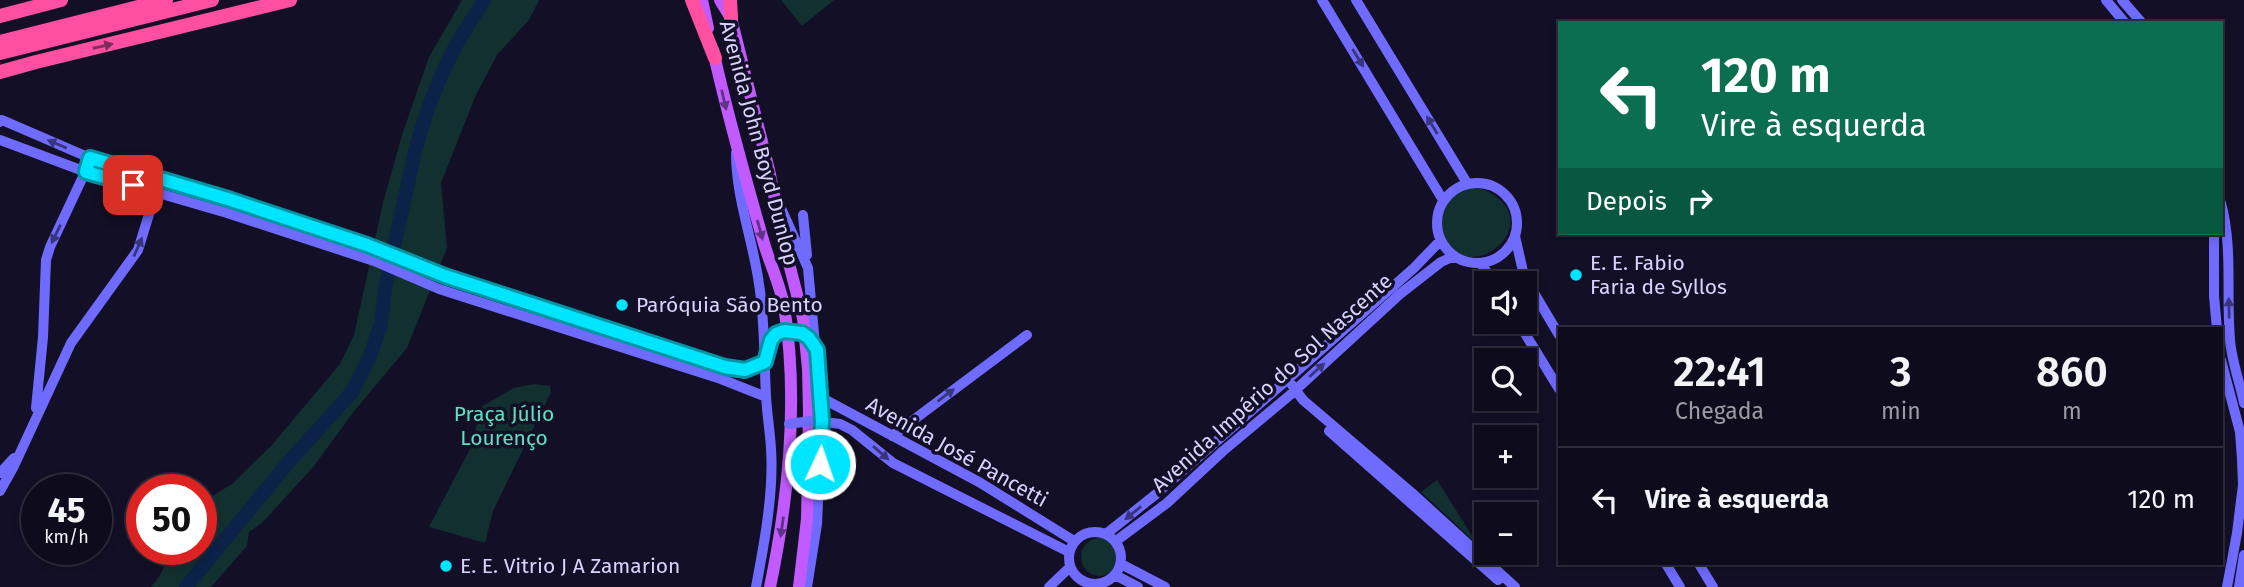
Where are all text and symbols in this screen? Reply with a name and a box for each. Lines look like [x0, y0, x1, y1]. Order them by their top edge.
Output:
street label: Avenida John Boyd Dunlop [714, 18, 804, 268]
one-way arrow [92, 40, 114, 51]
text: 120 m [1701, 46, 1831, 105]
one-way arrow [1351, 48, 1364, 68]
icon: left [1586, 49, 1677, 140]
one-way arrow [719, 89, 730, 111]
text: Vire à esquerda [1701, 106, 1927, 144]
one-way arrow [1426, 115, 1438, 134]
one-way arrow [46, 138, 67, 149]
pin [103, 155, 163, 215]
icon: arrive [114, 166, 152, 204]
icon: right [1681, 182, 1719, 220]
text: Depois [1586, 186, 1667, 217]
one-way arrow [755, 220, 766, 242]
one-way arrow [51, 224, 62, 244]
one-way arrow [132, 237, 144, 257]
place label: E. E. Fabio Faria de Syllos [1590, 250, 1727, 300]
marker: E. E. Fabio Faria de Syllos [1568, 267, 1584, 283]
street label: Avenida Império do Sol Nascente [1146, 268, 1398, 498]
map controls [1474, 271, 1537, 565]
button: sound [1474, 271, 1537, 334]
place label: Paróquia São Bento [636, 292, 823, 318]
marker: Paróquia São Bento [614, 297, 630, 313]
one-way arrow [2223, 297, 2235, 319]
text: 22:41 [1673, 347, 1766, 397]
text: 3 [1890, 347, 1912, 397]
text: 860 [2036, 347, 2108, 397]
button: search [1474, 348, 1537, 411]
one-way arrow [1308, 363, 1325, 379]
one-way arrow [937, 387, 955, 402]
street label: Avenida José Pancetti [862, 391, 1052, 513]
text: Chegada [1675, 397, 1764, 425]
text: min [1881, 397, 1921, 425]
text: m [2062, 397, 2082, 425]
park label: Praça Júlio Lourenço [454, 401, 554, 451]
button: + [1474, 425, 1537, 488]
position arrow [783, 427, 857, 501]
one-way arrow [872, 445, 890, 461]
speed limit sign: 50 [126, 474, 217, 565]
icon: left [1586, 481, 1624, 519]
text: Vire à esquerda [1645, 484, 1829, 515]
text: 120 m [2127, 484, 2195, 515]
text: 45 [47, 489, 86, 531]
button: − [1474, 502, 1537, 565]
one-way arrow [1124, 506, 1142, 521]
one-way arrow [776, 516, 787, 538]
text: km/h [44, 526, 89, 548]
place label: E. E. Vitrio J A Zamarion [460, 553, 680, 579]
marker: E. E. Vitrio J A Zamarion [438, 558, 454, 574]

